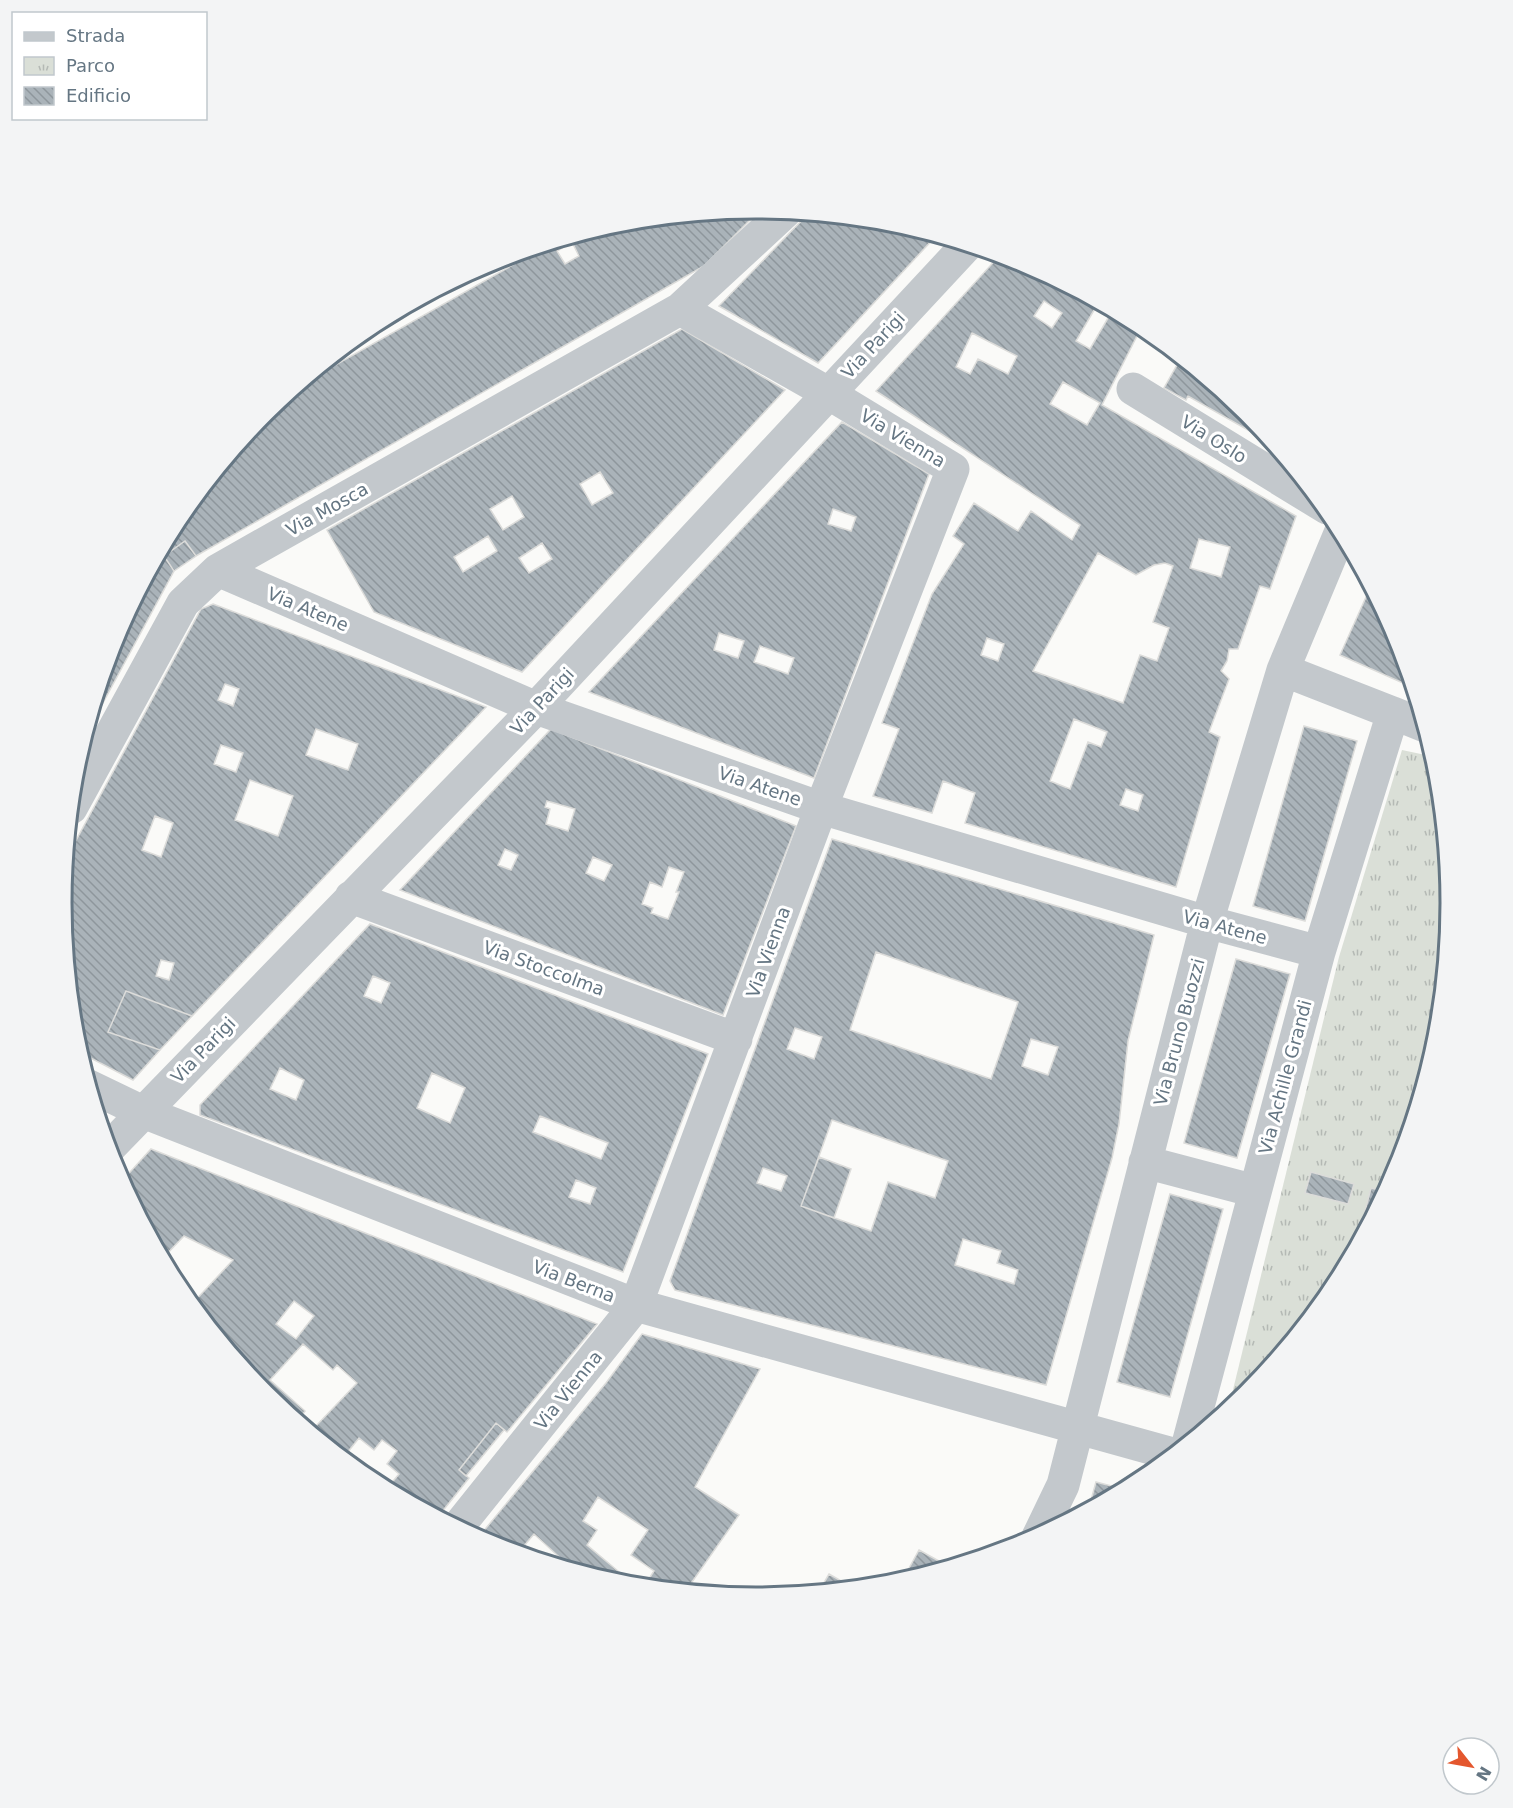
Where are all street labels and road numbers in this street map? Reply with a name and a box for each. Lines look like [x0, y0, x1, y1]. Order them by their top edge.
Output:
street label: Via Parigi [837, 307, 909, 383]
street label: Via Vienna [857, 404, 949, 472]
street label: Via Oslo [1177, 411, 1251, 467]
street label: Via Mosca [282, 478, 372, 540]
street label: Via Atene [264, 582, 352, 636]
street label: Via Parigi [506, 663, 578, 739]
street label: Via Atene [716, 762, 804, 810]
street label: Via Vienna [742, 904, 794, 1000]
street label: Via Atene [1181, 906, 1269, 948]
street label: Via Stoccolma [480, 936, 608, 1000]
street label: Via Bruno Buozzi [1149, 956, 1209, 1108]
street label: Via Achille Grandi [1254, 997, 1316, 1157]
street label: Via Parigi [166, 1013, 240, 1087]
street label: Via Berna [530, 1256, 618, 1306]
street label: Via Vienna [530, 1346, 606, 1434]

